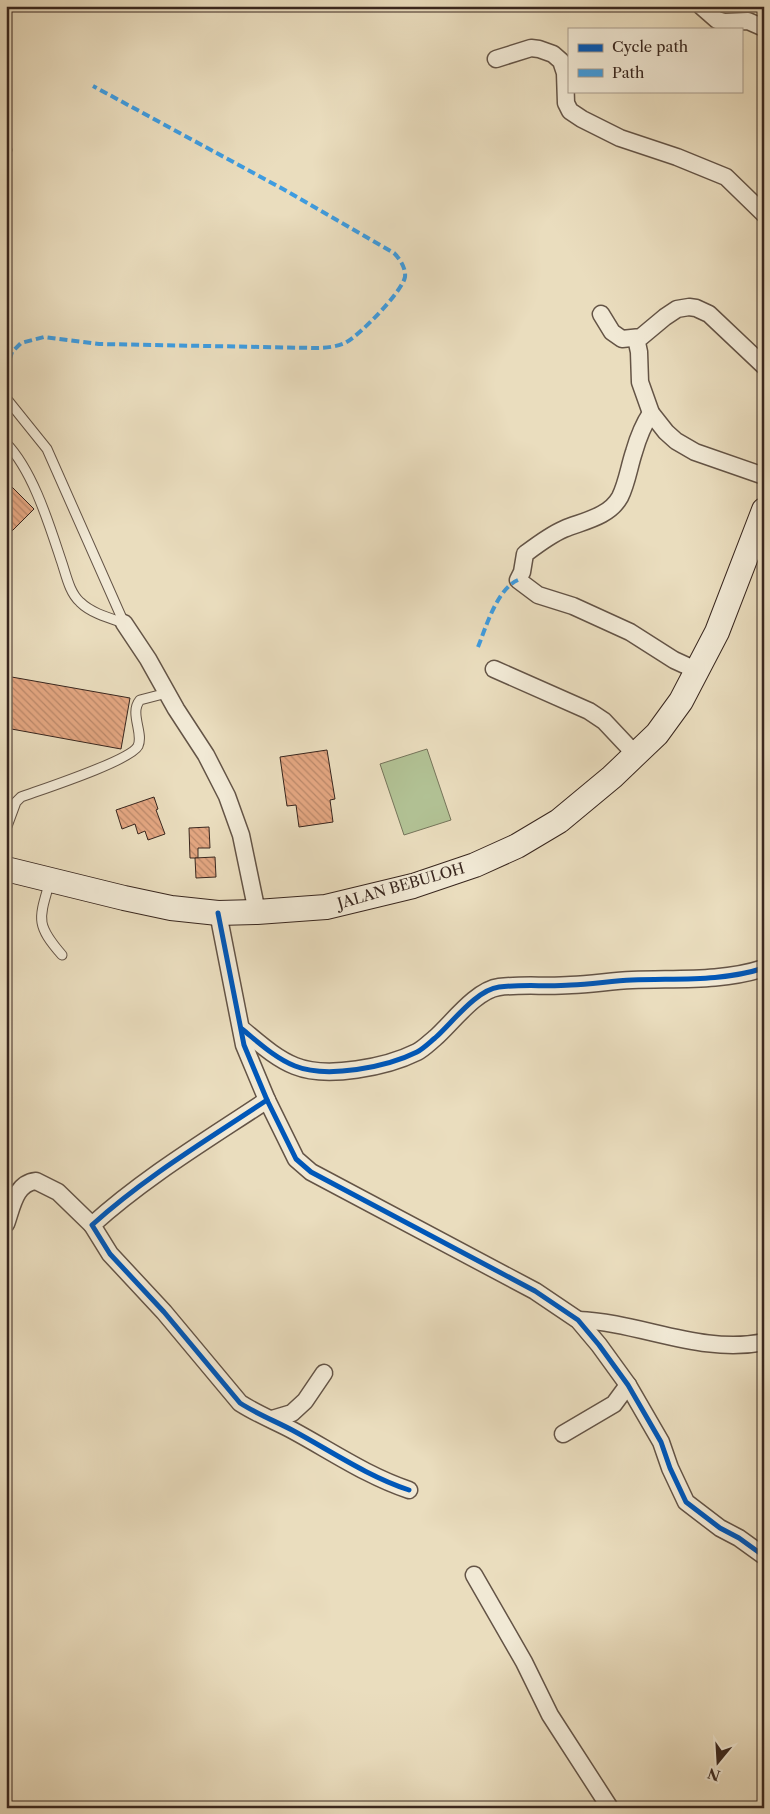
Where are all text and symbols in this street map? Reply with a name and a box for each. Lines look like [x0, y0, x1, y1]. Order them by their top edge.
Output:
legend [568, 28, 742, 92]
text: Cycle path [612, 37, 689, 56]
text: Path [612, 63, 645, 82]
street label: JALAN BEBULOH [333, 858, 467, 913]
north arrow [692, 1736, 742, 1786]
text: N [705, 1764, 723, 1785]

